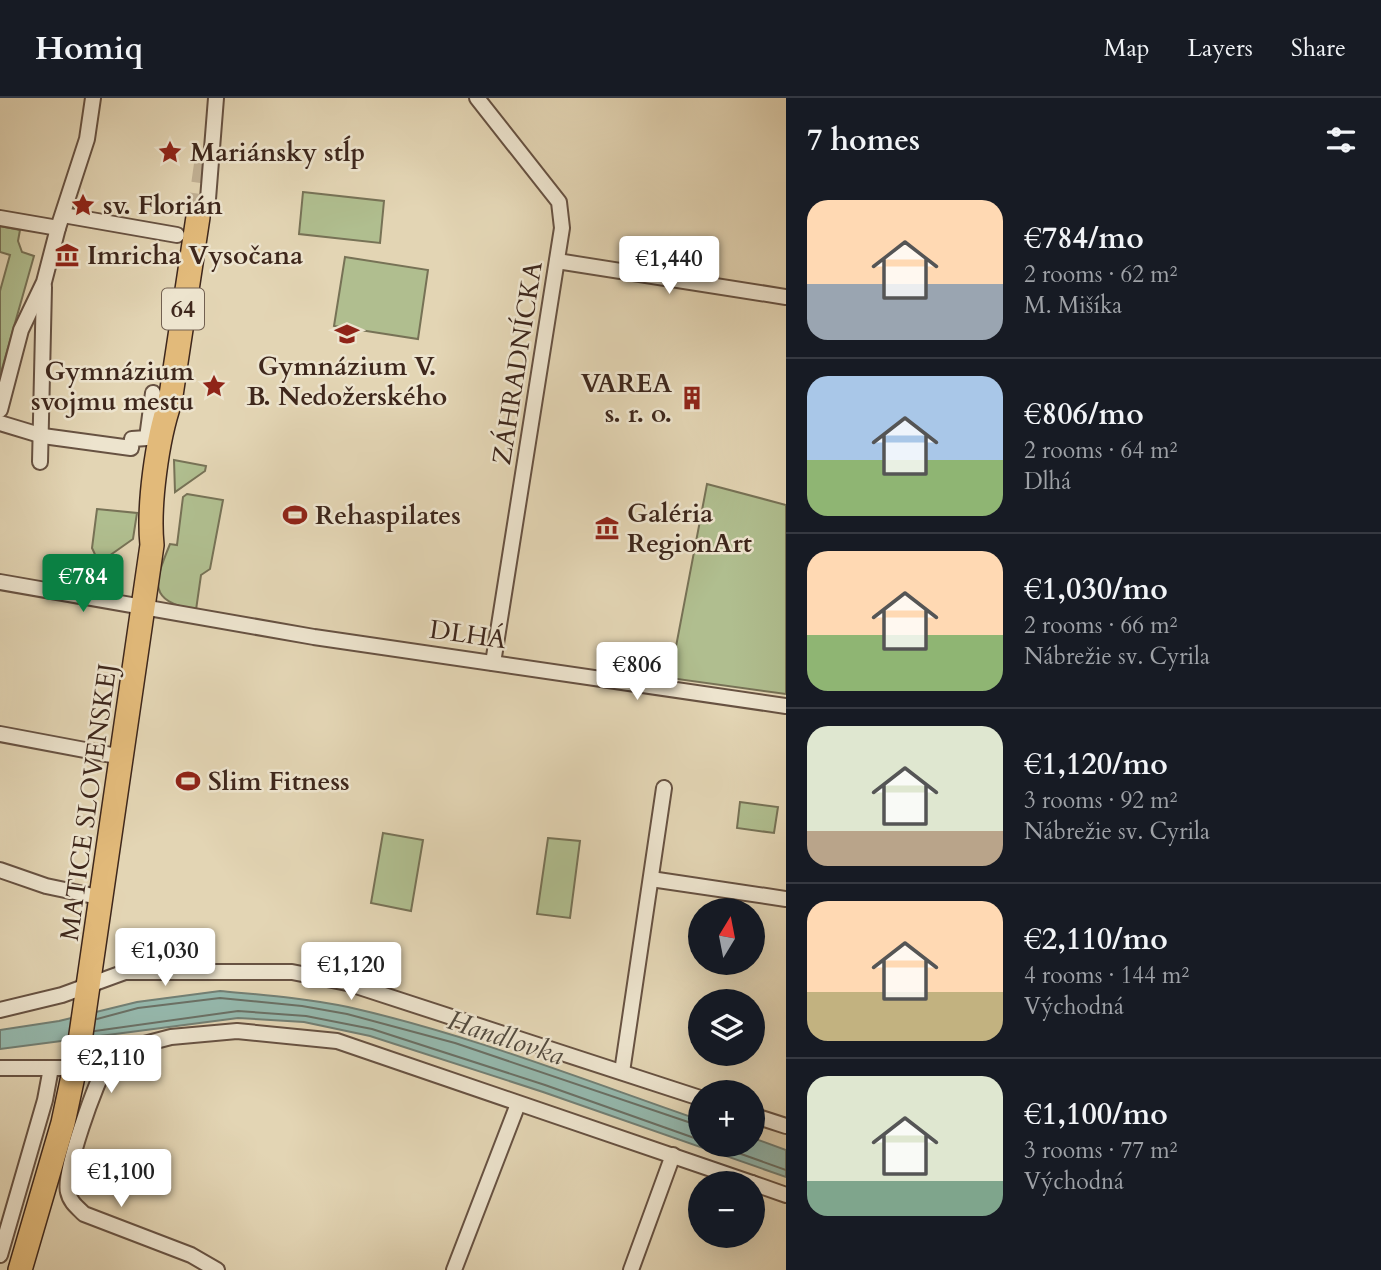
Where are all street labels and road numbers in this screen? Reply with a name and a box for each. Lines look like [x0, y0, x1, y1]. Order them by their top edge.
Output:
street label: ZÁHRADNÍCKA [484, 259, 551, 467]
road number: 64 [162, 288, 204, 330]
street label: DLHÁ [427, 612, 509, 657]
street label: MATICE SLOVENSKEJ [52, 661, 125, 943]

